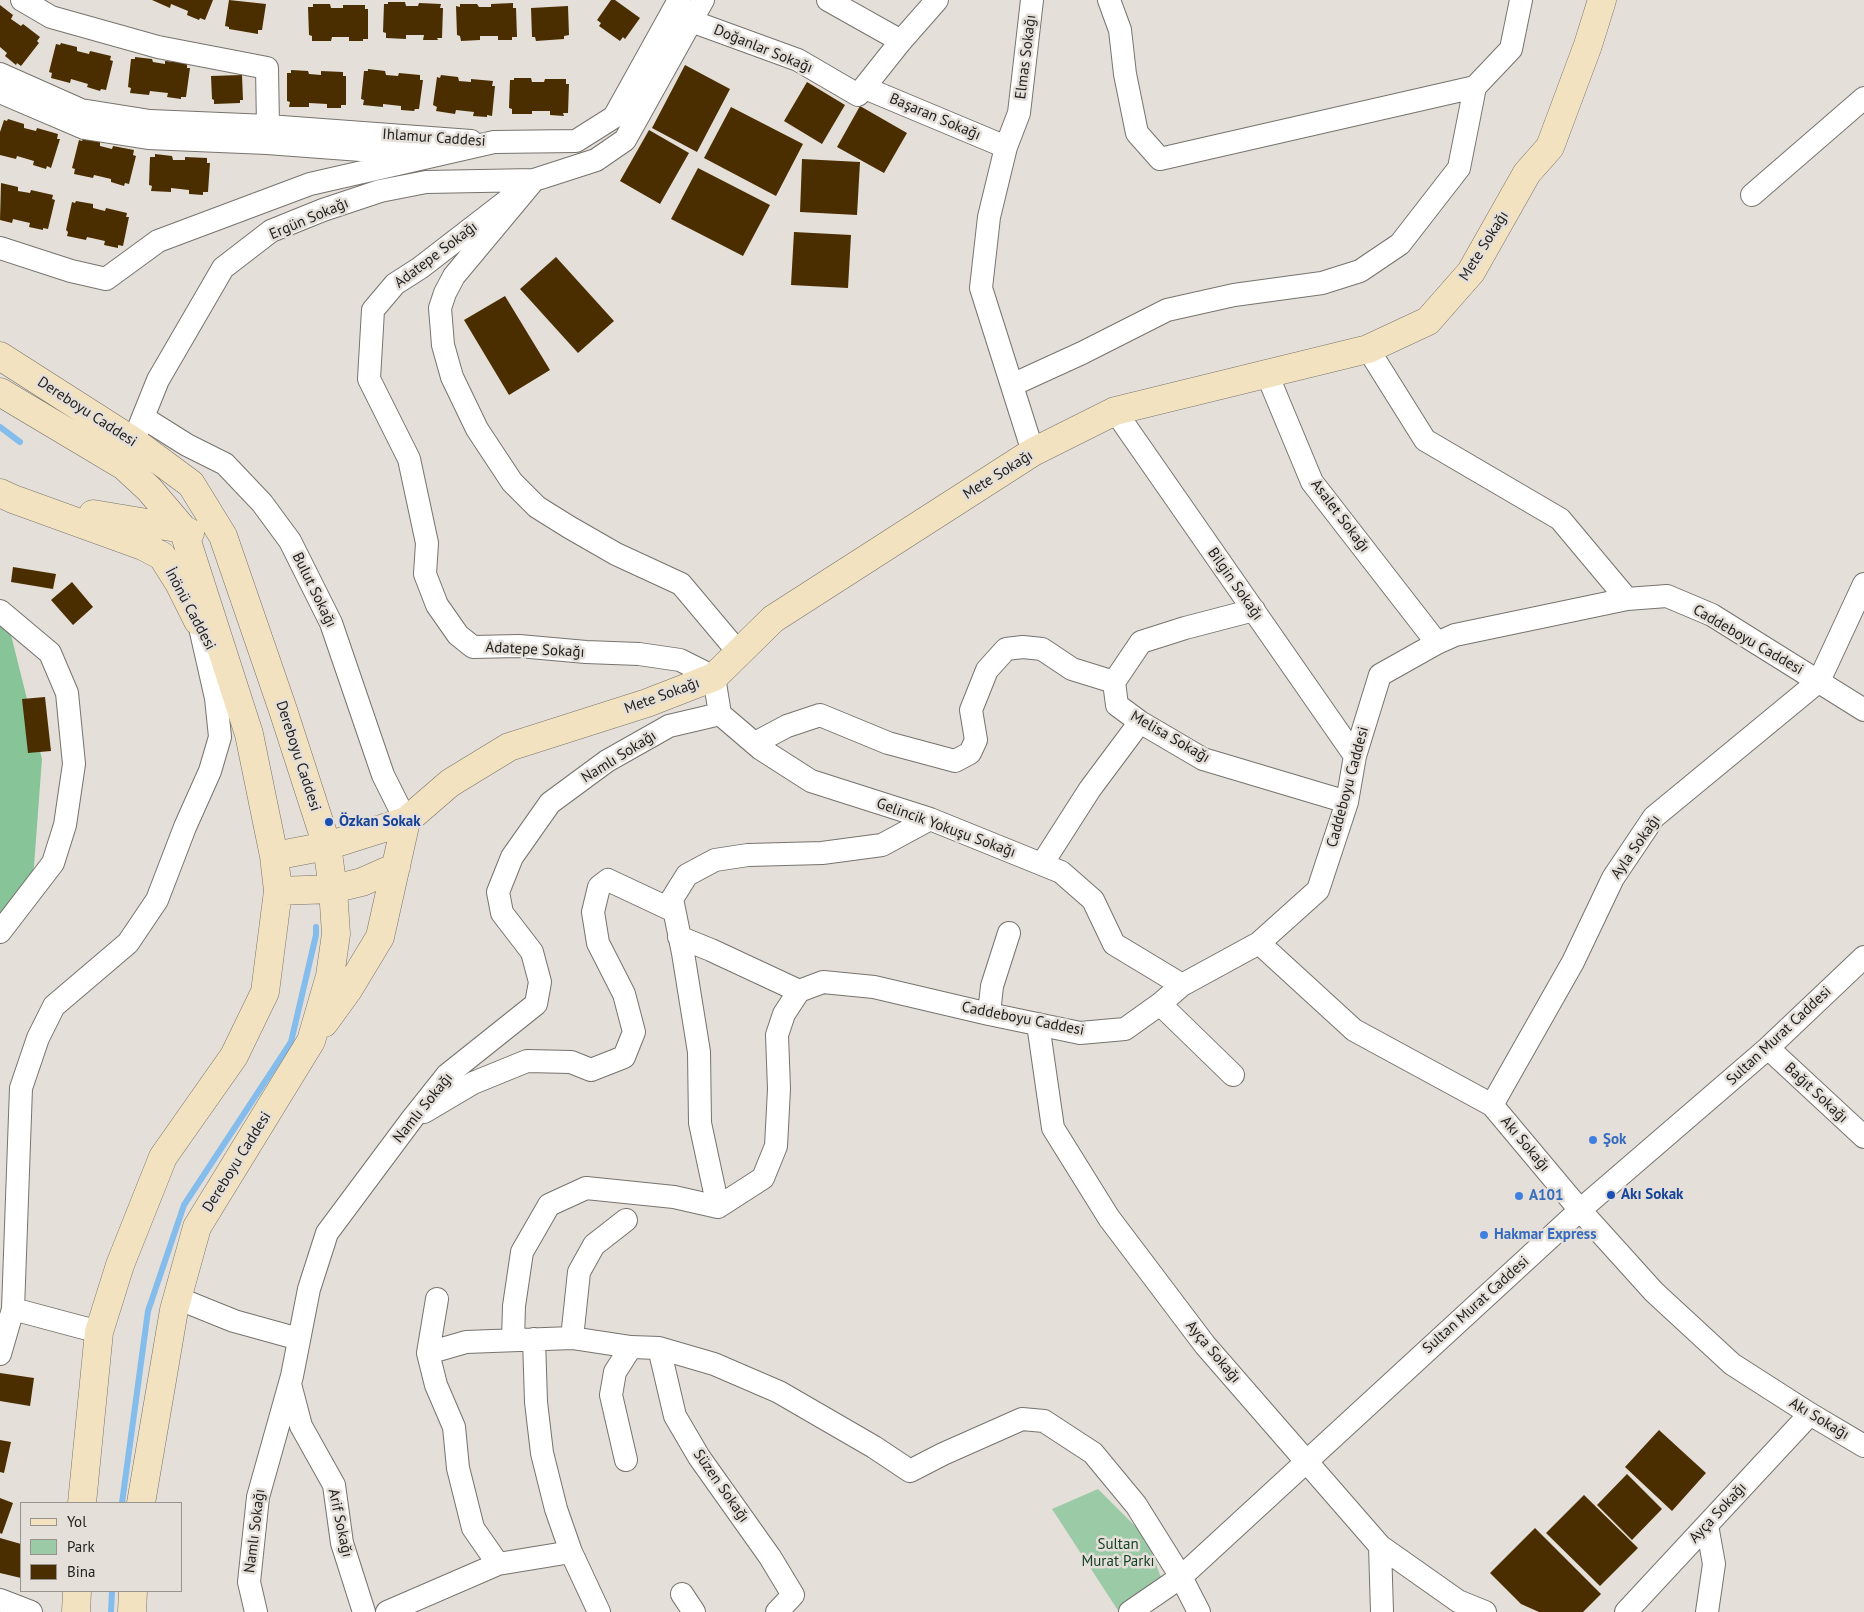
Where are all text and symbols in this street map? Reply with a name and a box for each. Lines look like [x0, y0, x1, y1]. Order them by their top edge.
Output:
street label: Elmas Sokağı [1012, 14, 1040, 100]
street label: Doğanlar Sokağı [711, 21, 815, 77]
street label: Başaran Sokağı [887, 90, 983, 144]
street label: Ihlamur Caddesi [382, 125, 486, 151]
street label: Ergün Sokağı [267, 194, 351, 244]
street label: Mete Sokağı [1456, 208, 1512, 284]
street label: Adatepe Sokağı [391, 218, 481, 292]
street label: Dereboyu Caddesi [34, 373, 140, 451]
street label: Mete Sokağı [960, 447, 1036, 503]
street label: Asalet Sokağı [1307, 476, 1373, 556]
street label: Bilgin Sokağı [1203, 544, 1267, 624]
street label: Bulut Sokağı [288, 550, 340, 630]
street label: İnönü Caddesi [161, 565, 219, 653]
street label: Caddeboyu Caddesi [1690, 601, 1806, 679]
street label: Adatepe Sokağı [485, 638, 585, 662]
street label: Mete Sokağı [622, 674, 702, 718]
street label: Dereboyu Caddesi [272, 699, 324, 813]
street label: Melisa Sokağı [1127, 707, 1213, 767]
street label: Caddeboyu Caddesi [1323, 725, 1373, 849]
street label: Namlı Sokağı [578, 727, 660, 787]
street label: Gelincik Yokuşu Sokağı [874, 794, 1018, 862]
street label: Ayla Sokağı [1607, 812, 1665, 882]
place label: Özkan Sokak [339, 813, 421, 831]
marker: Özkan Sokak [323, 816, 335, 828]
street label: Sultan Murat Caddesi [1723, 983, 1835, 1089]
street label: Caddeboyu Caddesi [960, 998, 1086, 1040]
street label: Bağıt Sokağı [1781, 1059, 1851, 1127]
street label: Namlı Sokağı [389, 1069, 457, 1147]
street label: Dereboyu Caddesi [199, 1108, 275, 1216]
street label: Akı Sokağı [1497, 1113, 1553, 1175]
place label: Şok [1603, 1131, 1626, 1149]
marker: Şok [1587, 1134, 1599, 1146]
place label: Akı Sokak [1621, 1186, 1683, 1204]
place label: A101 [1529, 1187, 1564, 1205]
marker: Akı Sokak [1605, 1189, 1617, 1201]
marker: A101 [1513, 1190, 1525, 1202]
place label: Hakmar Express [1494, 1226, 1596, 1244]
marker: Hakmar Express [1478, 1229, 1490, 1241]
street label: Sultan Murat Caddesi [1419, 1253, 1533, 1357]
street label: Ayça Sokağı [1182, 1317, 1244, 1387]
street label: Akı Sokağı [1786, 1394, 1852, 1444]
street label: Süzen Sokağı [689, 1446, 753, 1526]
street label: Ayça Sokağı [1686, 1479, 1750, 1547]
street label: Arif Sokağı [324, 1487, 356, 1559]
street label: Namlı Sokağı [241, 1488, 269, 1574]
legend [20, 1502, 182, 1592]
text: Yol [67, 1512, 87, 1531]
park label: Sultan Murat Parkı [1081, 1536, 1155, 1571]
text: Park [67, 1537, 95, 1556]
text: Bina [67, 1562, 95, 1581]

